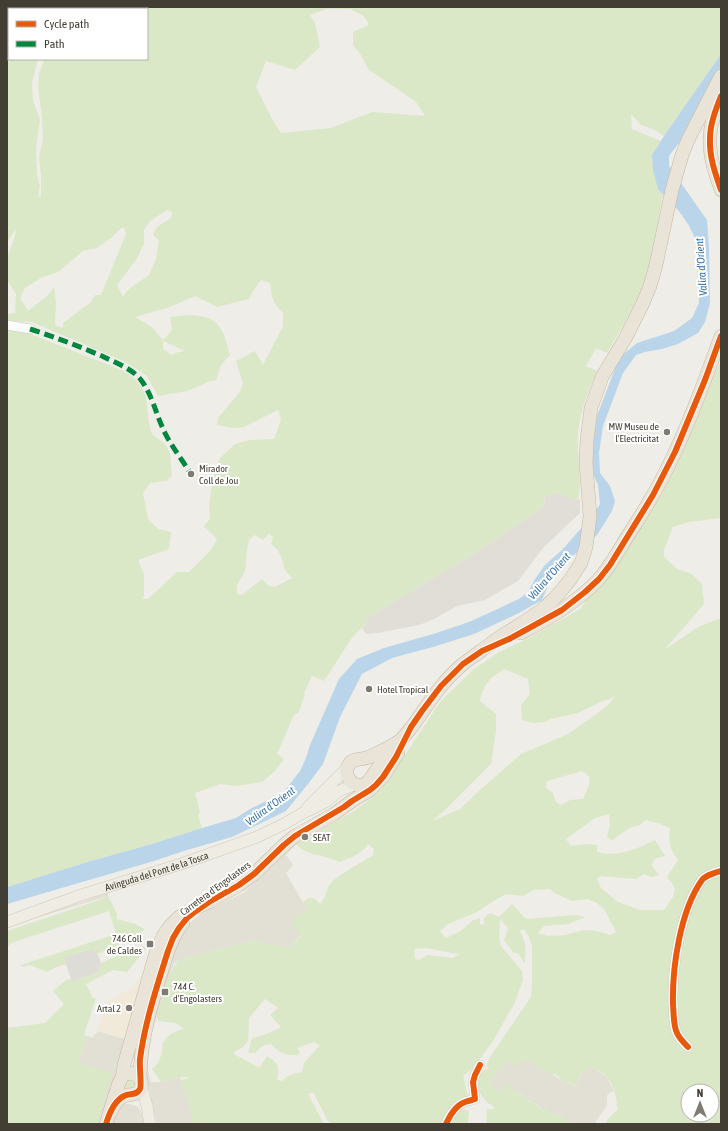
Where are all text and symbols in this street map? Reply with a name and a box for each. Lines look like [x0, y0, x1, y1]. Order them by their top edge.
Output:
legend [8, 8, 148, 60]
text: Cycle path [44, 17, 89, 31]
text: Path [44, 37, 65, 51]
water label: Valira d'Orient [693, 237, 709, 296]
place label: MW Museu de l'Electricitat [609, 421, 659, 444]
marker: MW Museu de l'Electricitat [662, 427, 672, 437]
place label: Mirador Coll de Jou [199, 463, 238, 486]
marker: Mirador Coll de Jou [186, 469, 196, 479]
water label: Valira d'Orient [525, 550, 573, 602]
marker: Hotel Tropical [364, 684, 374, 694]
place label: Hotel Tropical [377, 684, 429, 695]
water label: Valira d'Orient [243, 784, 298, 828]
marker: SEAT [300, 832, 310, 842]
place label: SEAT [313, 832, 331, 843]
street label: Avinguda del Pont de la Tosca [104, 850, 210, 893]
street label: Carretera d'Engolasters [178, 859, 253, 918]
place label: 746 Coll de Caldes [107, 933, 142, 956]
marker: 746 Coll de Caldes [145, 939, 155, 949]
place label: 744 C. d'Engolasters [173, 981, 222, 1004]
marker: 744 C. d'Engolasters [160, 987, 170, 997]
place label: Artal 2 [97, 1003, 121, 1014]
marker: Artal 2 [124, 1003, 134, 1013]
north arrow [680, 1083, 720, 1123]
text: N [697, 1087, 703, 1099]

